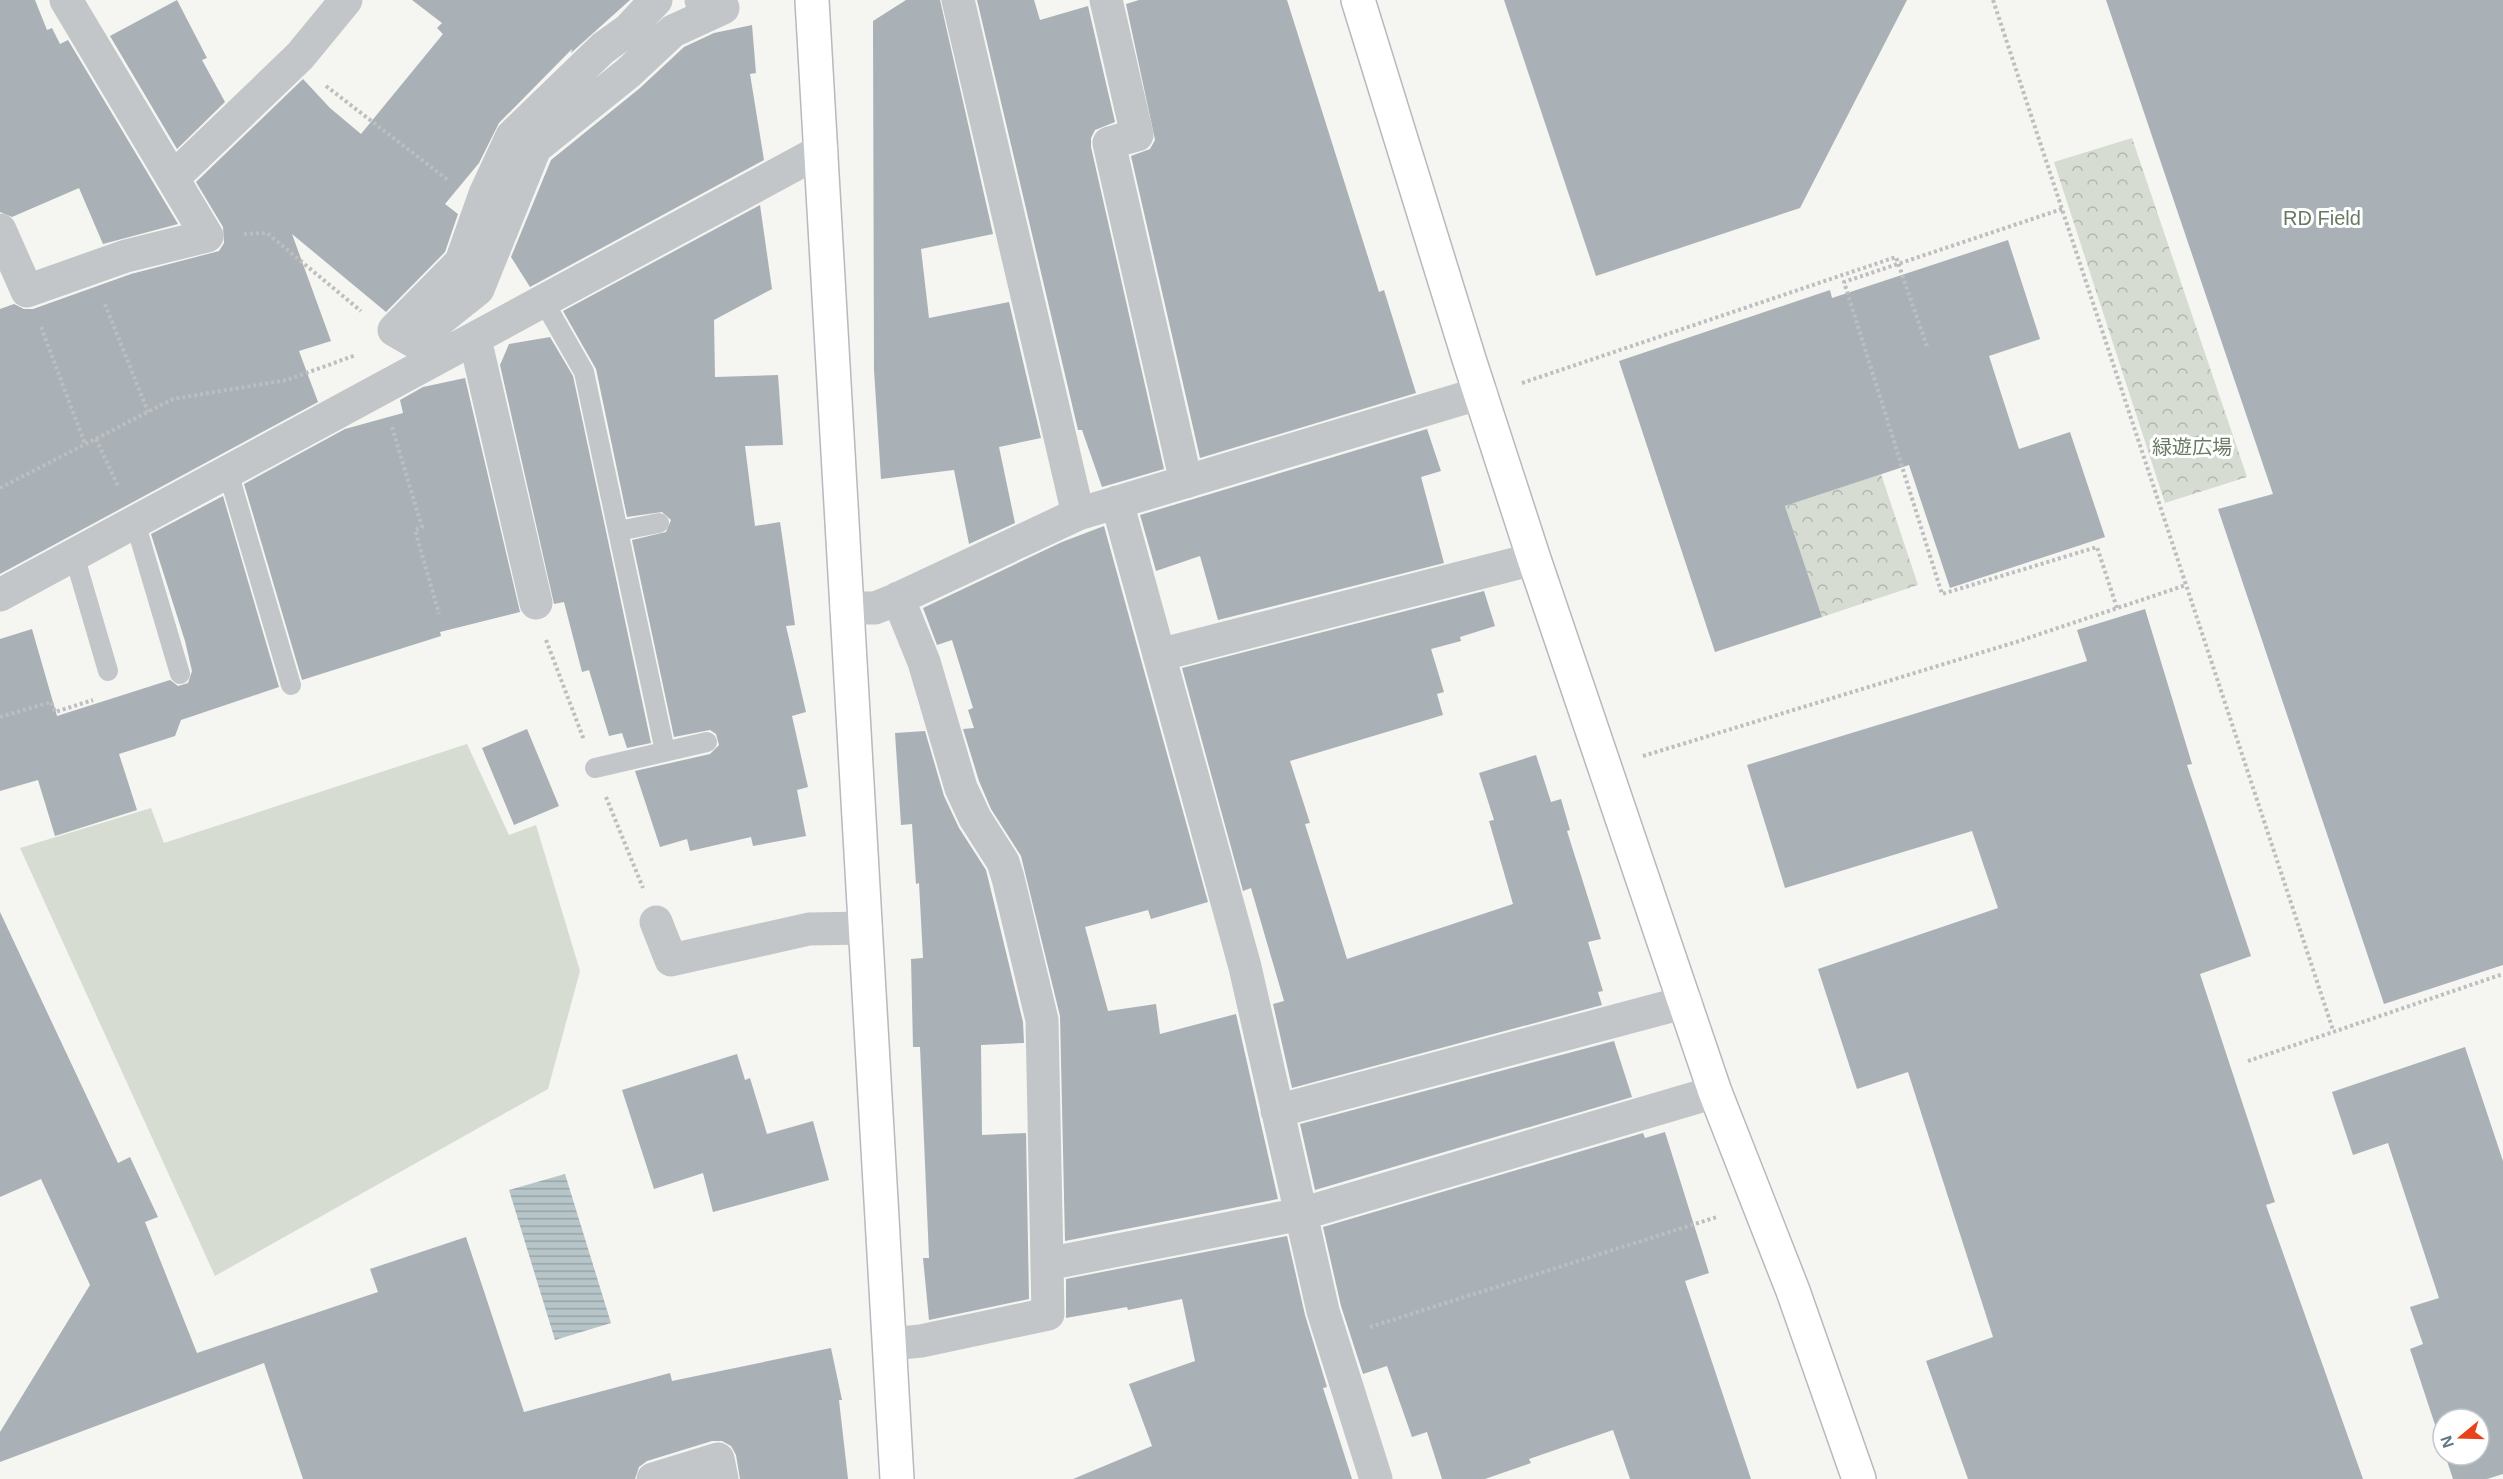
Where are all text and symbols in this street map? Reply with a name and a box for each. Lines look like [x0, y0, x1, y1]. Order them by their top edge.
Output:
park label: RD Field [2283, 207, 2361, 229]
park label: 緑遊広場 [2152, 436, 2232, 458]
north arrow [2431, 1407, 2491, 1467]
text: N [2437, 1433, 2457, 1450]

